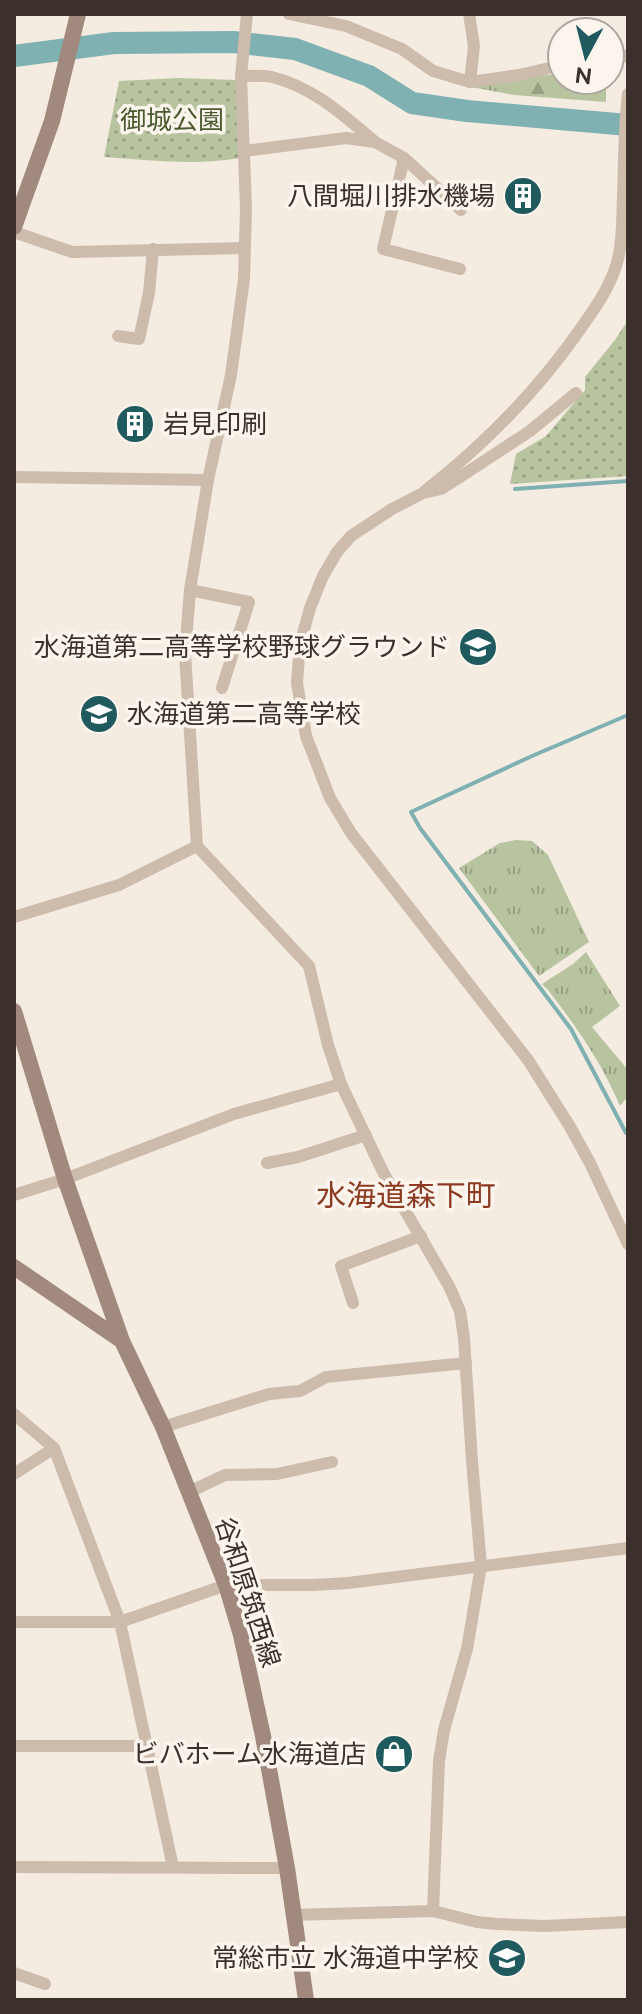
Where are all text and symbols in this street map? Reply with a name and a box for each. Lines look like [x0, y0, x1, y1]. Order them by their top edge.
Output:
north arrow [546, 16, 626, 96]
text: N [574, 62, 593, 90]
park label: 御城公園 [120, 105, 224, 135]
building icon: 八間堀川排水機場 [502, 175, 544, 217]
place label: 八間堀川排水機場 [287, 181, 495, 211]
building icon: 岩見印刷 [114, 403, 156, 445]
place label: 岩見印刷 [163, 409, 267, 439]
school or university icon: 水海道第二高等学校野球グラウンド [457, 626, 499, 668]
place label: 水海道第二高等学校野球グラウンド [34, 632, 450, 662]
school or university icon: 水海道第二高等学校 [78, 693, 120, 735]
place label: 水海道第二高等学校 [127, 699, 361, 729]
district label: 水海道森下町 [316, 1178, 496, 1213]
street label: 谷和原筑西線 [210, 1513, 286, 1671]
shop icon: ビバホーム水海道店 [373, 1733, 415, 1775]
place label: ビバホーム水海道店 [133, 1739, 366, 1769]
school or university icon: 常総市立 水海道中学校 [486, 1937, 528, 1979]
place label: 常総市立 水海道中学校 [212, 1943, 479, 1973]

